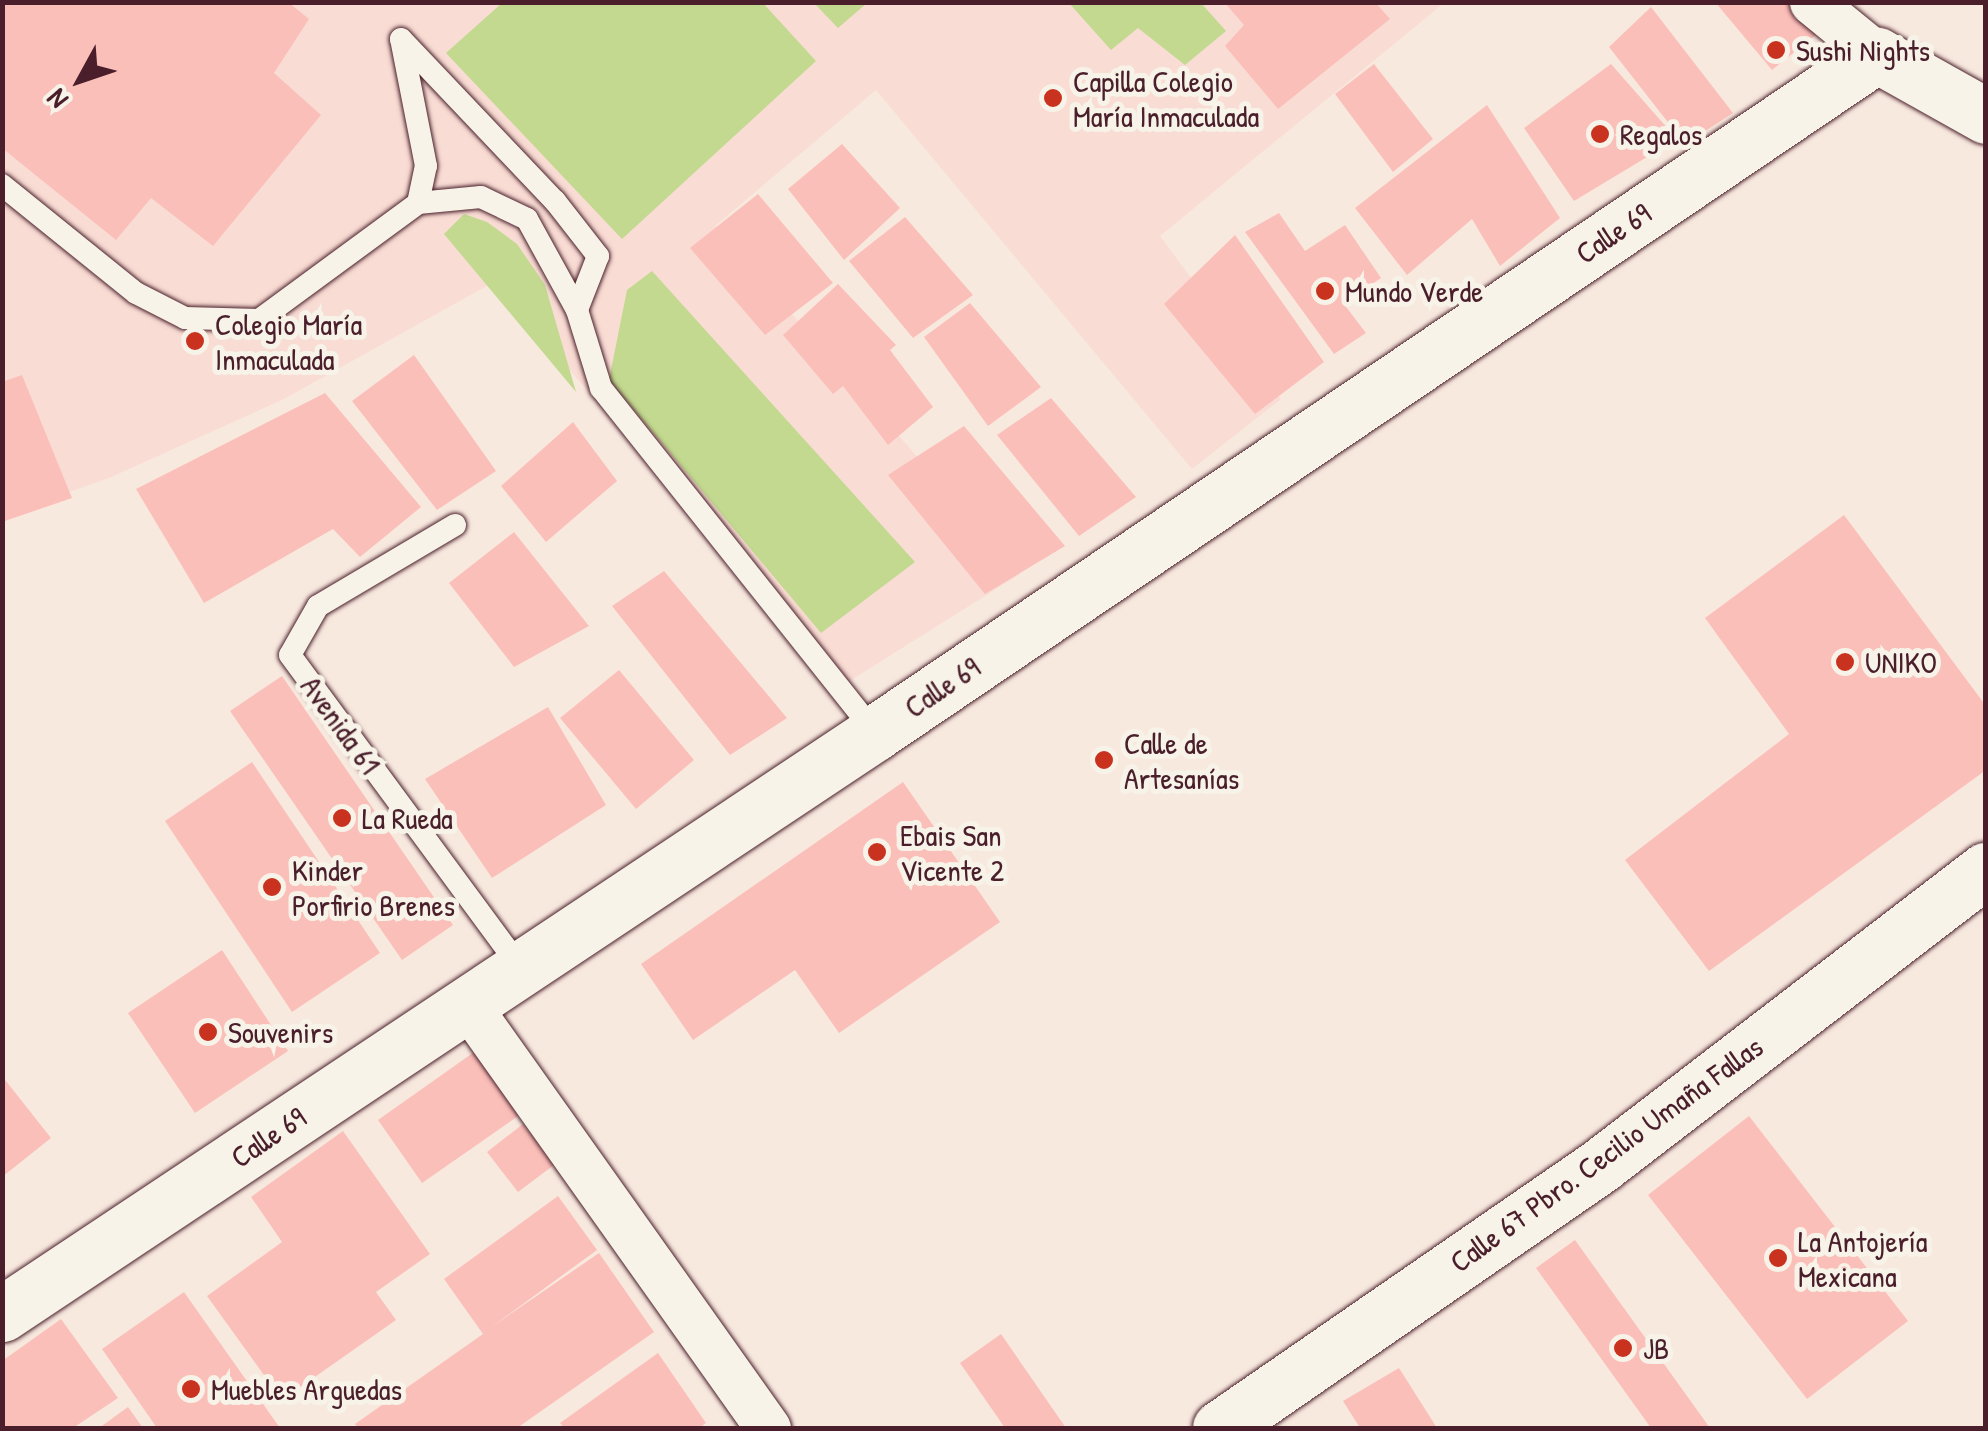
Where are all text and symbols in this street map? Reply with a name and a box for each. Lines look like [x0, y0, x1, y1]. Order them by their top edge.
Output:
north arrow [30, 30, 130, 130]
place label: Sushi Nights [1796, 32, 1930, 68]
marker: Sushi Nights [1765, 39, 1787, 61]
place label: Capilla Colegio María Inmaculada [1073, 63, 1259, 134]
text: N [38, 81, 76, 117]
marker: Capilla Colegio María Inmaculada [1042, 87, 1064, 109]
place label: Regalos [1620, 116, 1702, 152]
marker: Regalos [1589, 123, 1611, 145]
street label: Calle 69 [1569, 195, 1657, 271]
place label: Mundo Verde [1345, 273, 1483, 309]
marker: Mundo Verde [1314, 280, 1336, 302]
place label: Colegio María Inmaculada [215, 306, 362, 376]
marker: Colegio María Inmaculada [184, 330, 206, 352]
place label: UNIKO [1865, 644, 1937, 680]
street label: Calle 69 [898, 649, 986, 725]
marker: UNIKO [1834, 651, 1856, 673]
street label: Avenida 61 [293, 669, 389, 781]
place label: Calle de Artesanías [1124, 725, 1239, 796]
marker: Calle de Artesanías [1093, 749, 1115, 771]
place label: La Rueda [362, 800, 453, 836]
marker: La Rueda [331, 807, 353, 829]
place label: Ebais San Vicente 2 [900, 817, 1004, 888]
marker: Ebais San Vicente 2 [864, 839, 890, 865]
place label: Kinder Porfirio Brenes [292, 852, 455, 922]
marker: Kinder Porfirio Brenes [261, 876, 283, 898]
place label: Souvenirs [228, 1014, 333, 1050]
marker: Souvenirs [197, 1021, 219, 1043]
street label: Calle 67 Pbro. Cecilio Umaña Fallas [1443, 1028, 1769, 1280]
street label: Calle 69 [224, 1099, 312, 1175]
place label: La Antojería Mexicana [1798, 1223, 1927, 1294]
marker: La Antojería Mexicana [1767, 1247, 1789, 1269]
place label: JB [1643, 1330, 1669, 1366]
marker: JB [1612, 1337, 1634, 1359]
place label: Muebles Arguedas [211, 1371, 402, 1407]
marker: Muebles Arguedas [180, 1378, 202, 1400]

